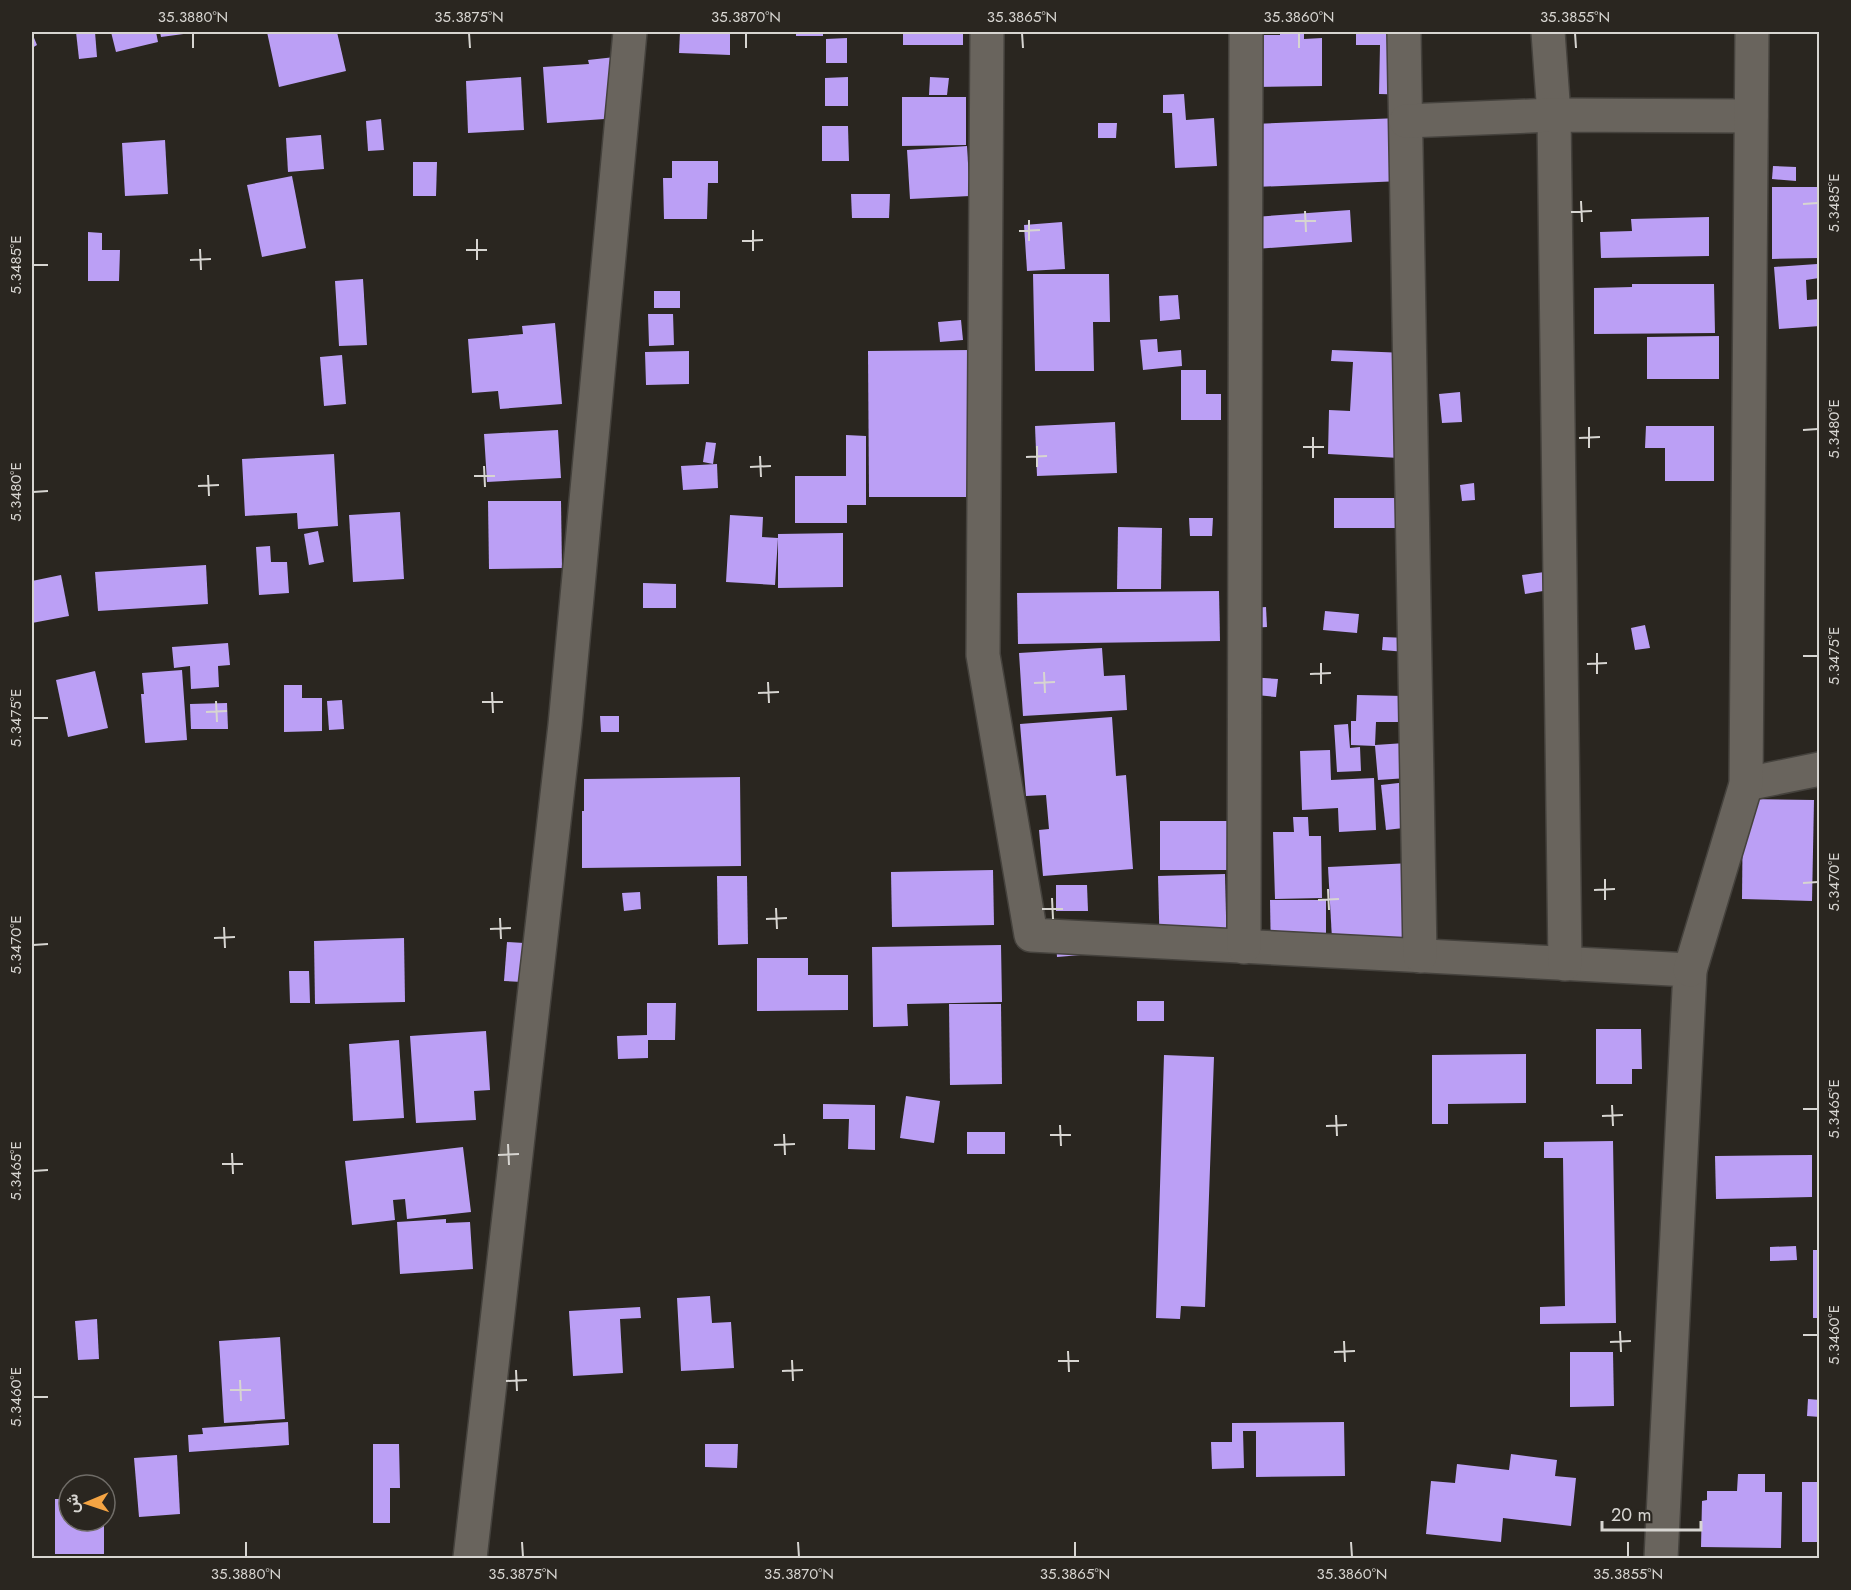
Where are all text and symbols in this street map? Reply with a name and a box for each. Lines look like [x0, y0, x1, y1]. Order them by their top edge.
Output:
text: 35.3880°N [158, 6, 228, 28]
text: 35.3875°N [434, 6, 504, 28]
text: 35.3870°N [711, 6, 781, 28]
text: 35.3865°N [987, 6, 1057, 28]
text: 35.3860°N [1264, 6, 1334, 28]
text: 35.3855°N [1540, 6, 1610, 28]
text: 5.3485°E [1823, 174, 1845, 232]
text: 5.3485°E [5, 236, 27, 294]
text: 5.3480°E [1823, 399, 1845, 459]
text: 5.3480°E [5, 462, 27, 522]
text: 5.3475°E [1823, 627, 1845, 685]
text: 5.3475°E [5, 689, 27, 747]
text: 5.3470°E [1823, 852, 1845, 912]
text: 5.3470°E [5, 915, 27, 975]
text: 5.3465°E [1823, 1079, 1845, 1139]
text: 5.3465°E [5, 1141, 27, 1201]
text: 5.3460°E [1823, 1305, 1845, 1365]
text: 5.3460°E [5, 1367, 27, 1427]
north arrow [57, 1473, 117, 1533]
text: ش [61, 1493, 84, 1514]
scale bar [1602, 1494, 1701, 1532]
text: 20 m [1611, 1502, 1651, 1528]
text: 35.3880°N [211, 1563, 281, 1585]
text: 35.3875°N [488, 1563, 558, 1585]
text: 35.3870°N [764, 1563, 834, 1585]
text: 35.3865°N [1040, 1563, 1110, 1585]
text: 35.3860°N [1317, 1563, 1387, 1585]
text: 35.3855°N [1593, 1563, 1663, 1585]

